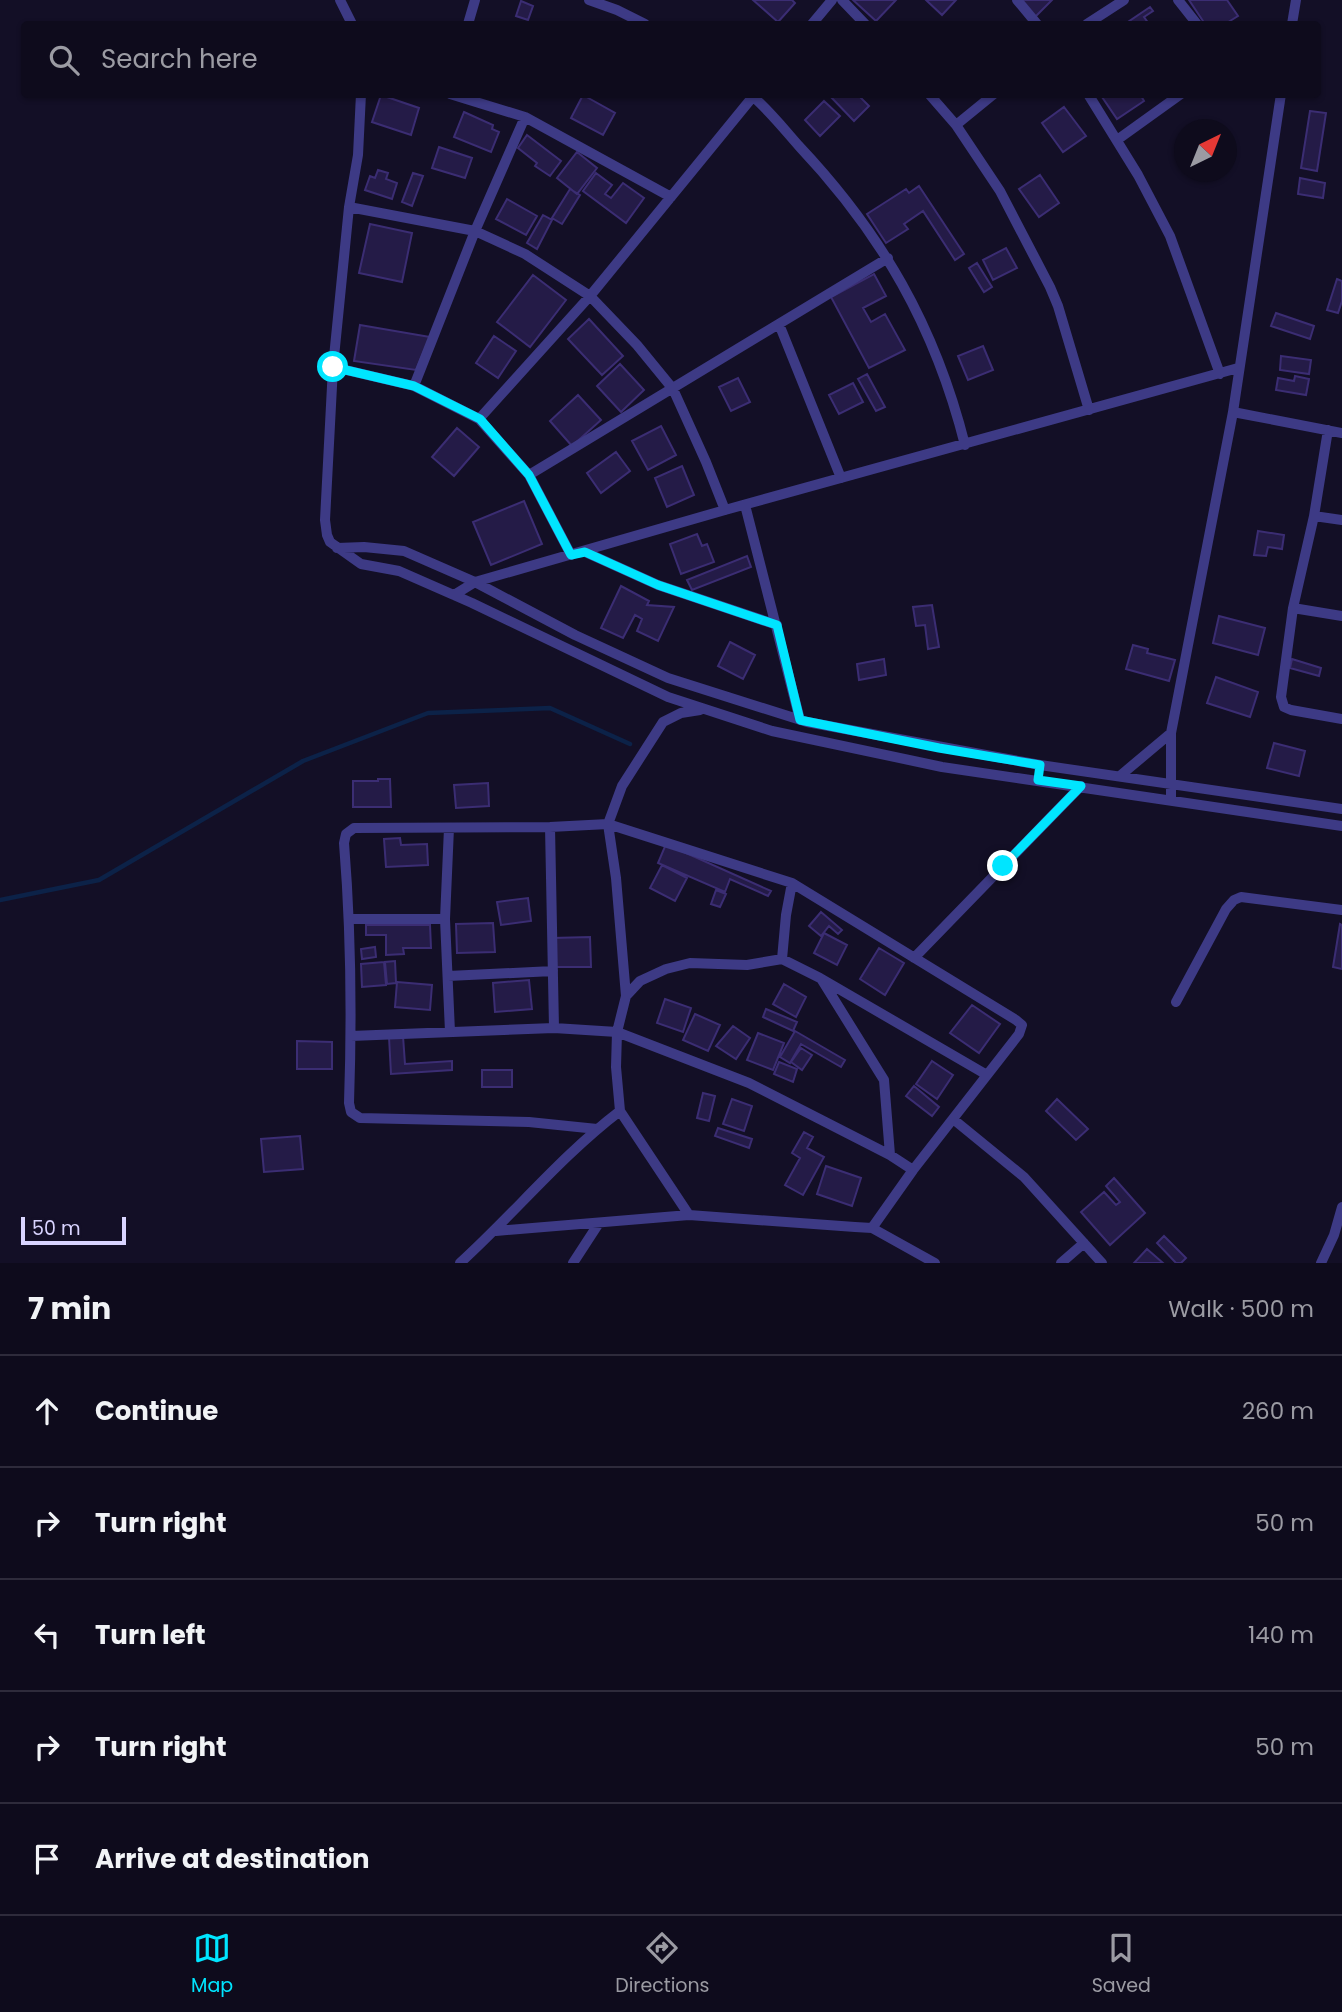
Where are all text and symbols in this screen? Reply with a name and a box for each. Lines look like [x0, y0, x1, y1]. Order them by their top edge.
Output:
search box [21, 21, 1321, 98]
icon: search [45, 41, 83, 79]
text: Search here [101, 41, 258, 77]
north arrow [1174, 119, 1237, 182]
route start [317, 351, 348, 382]
route end [987, 850, 1018, 881]
scale bar [21, 1214, 126, 1246]
text: 50 m [32, 1215, 81, 1242]
text: 7 min [28, 1287, 111, 1330]
text: Walk · 500 m [1168, 1293, 1314, 1325]
icon: ahead [28, 1392, 66, 1430]
text: Continue [95, 1393, 218, 1429]
text: 260 m [1242, 1395, 1314, 1427]
icon: right [28, 1504, 66, 1542]
text: Turn right [95, 1505, 227, 1541]
text: 50 m [1255, 1507, 1314, 1539]
icon: left [28, 1616, 66, 1654]
text: Turn left [95, 1617, 206, 1653]
text: 140 m [1248, 1619, 1314, 1651]
icon: right [28, 1728, 66, 1766]
text: Turn right [95, 1729, 227, 1765]
text: 50 m [1255, 1731, 1314, 1763]
icon: arrive [28, 1840, 66, 1878]
text: Arrive at destination [95, 1841, 370, 1877]
tab: Map [191, 1929, 233, 2000]
tab: Directions [615, 1929, 710, 2000]
tab: Saved [1092, 1929, 1151, 2000]

